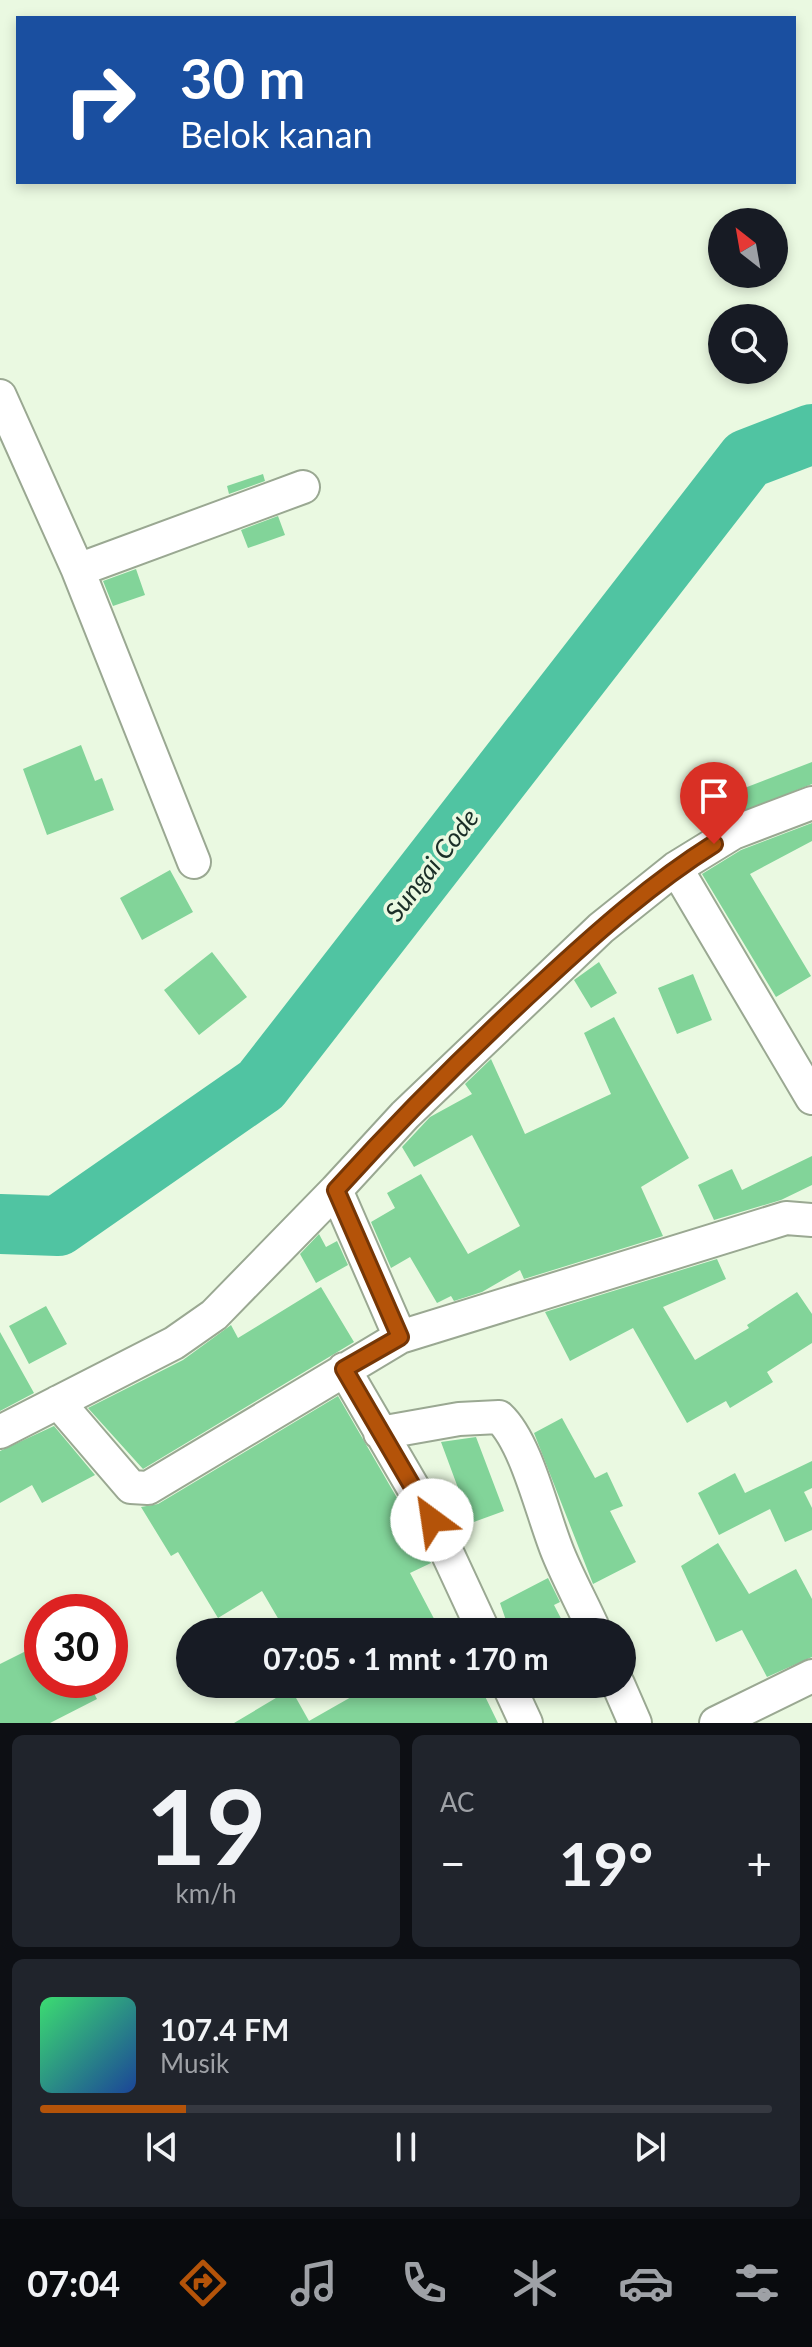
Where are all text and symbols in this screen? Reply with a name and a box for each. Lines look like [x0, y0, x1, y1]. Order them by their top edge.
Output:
text: 30 m [180, 44, 305, 111]
icon: right [48, 48, 152, 152]
text: Belok kanan [180, 112, 373, 156]
north arrow [708, 208, 788, 288]
map controls [708, 208, 788, 384]
button: search [708, 304, 788, 384]
pin [680, 762, 748, 844]
icon: arrive [692, 774, 736, 818]
water label: Sungai Code [377, 802, 485, 927]
position arrow [390, 1478, 474, 1562]
speed limit sign: 30 [24, 1594, 128, 1698]
text: 07:05 · 1 mnt · 170 m [263, 1640, 549, 1676]
text: 19 [146, 1762, 266, 1887]
text: AC [440, 1786, 475, 1818]
text: 19° [559, 1827, 653, 1899]
text: − [440, 1837, 466, 1889]
text: + [746, 1837, 772, 1889]
text: km/h [176, 1877, 236, 1909]
text: 107.4 FM [160, 2011, 289, 2047]
text: Musik [160, 2047, 229, 2079]
icon: previous [140, 2125, 184, 2169]
icon: pause [384, 2125, 428, 2169]
icon: next [628, 2125, 672, 2169]
icon: directions [175, 2255, 231, 2311]
icon: music [286, 2255, 342, 2311]
icon: phone [396, 2255, 452, 2311]
icon: climate [507, 2255, 563, 2311]
icon: car [618, 2255, 674, 2311]
icon: filters [729, 2255, 785, 2311]
text: 07:04 [27, 2261, 120, 2305]

